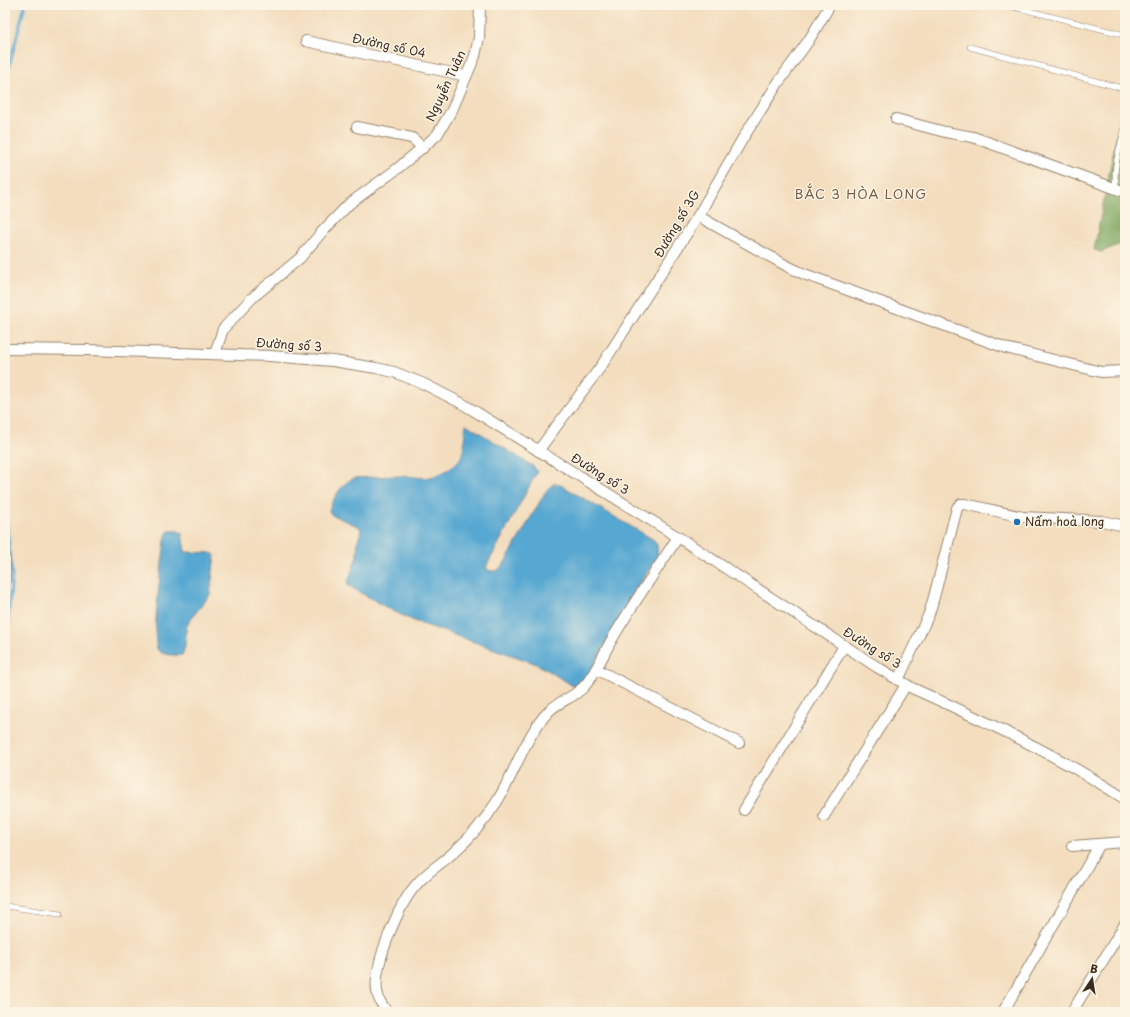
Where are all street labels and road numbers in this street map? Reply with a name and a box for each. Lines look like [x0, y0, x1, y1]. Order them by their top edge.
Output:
street label: Đường số 04 [351, 28, 428, 62]
street label: Nguyễn Tuân [421, 47, 469, 124]
street label: Đường số 3G [649, 186, 703, 261]
street label: Đường số 3 [256, 333, 323, 355]
street label: Đường số 3 [568, 448, 633, 498]
street label: Đường số 3 [840, 622, 905, 672]

